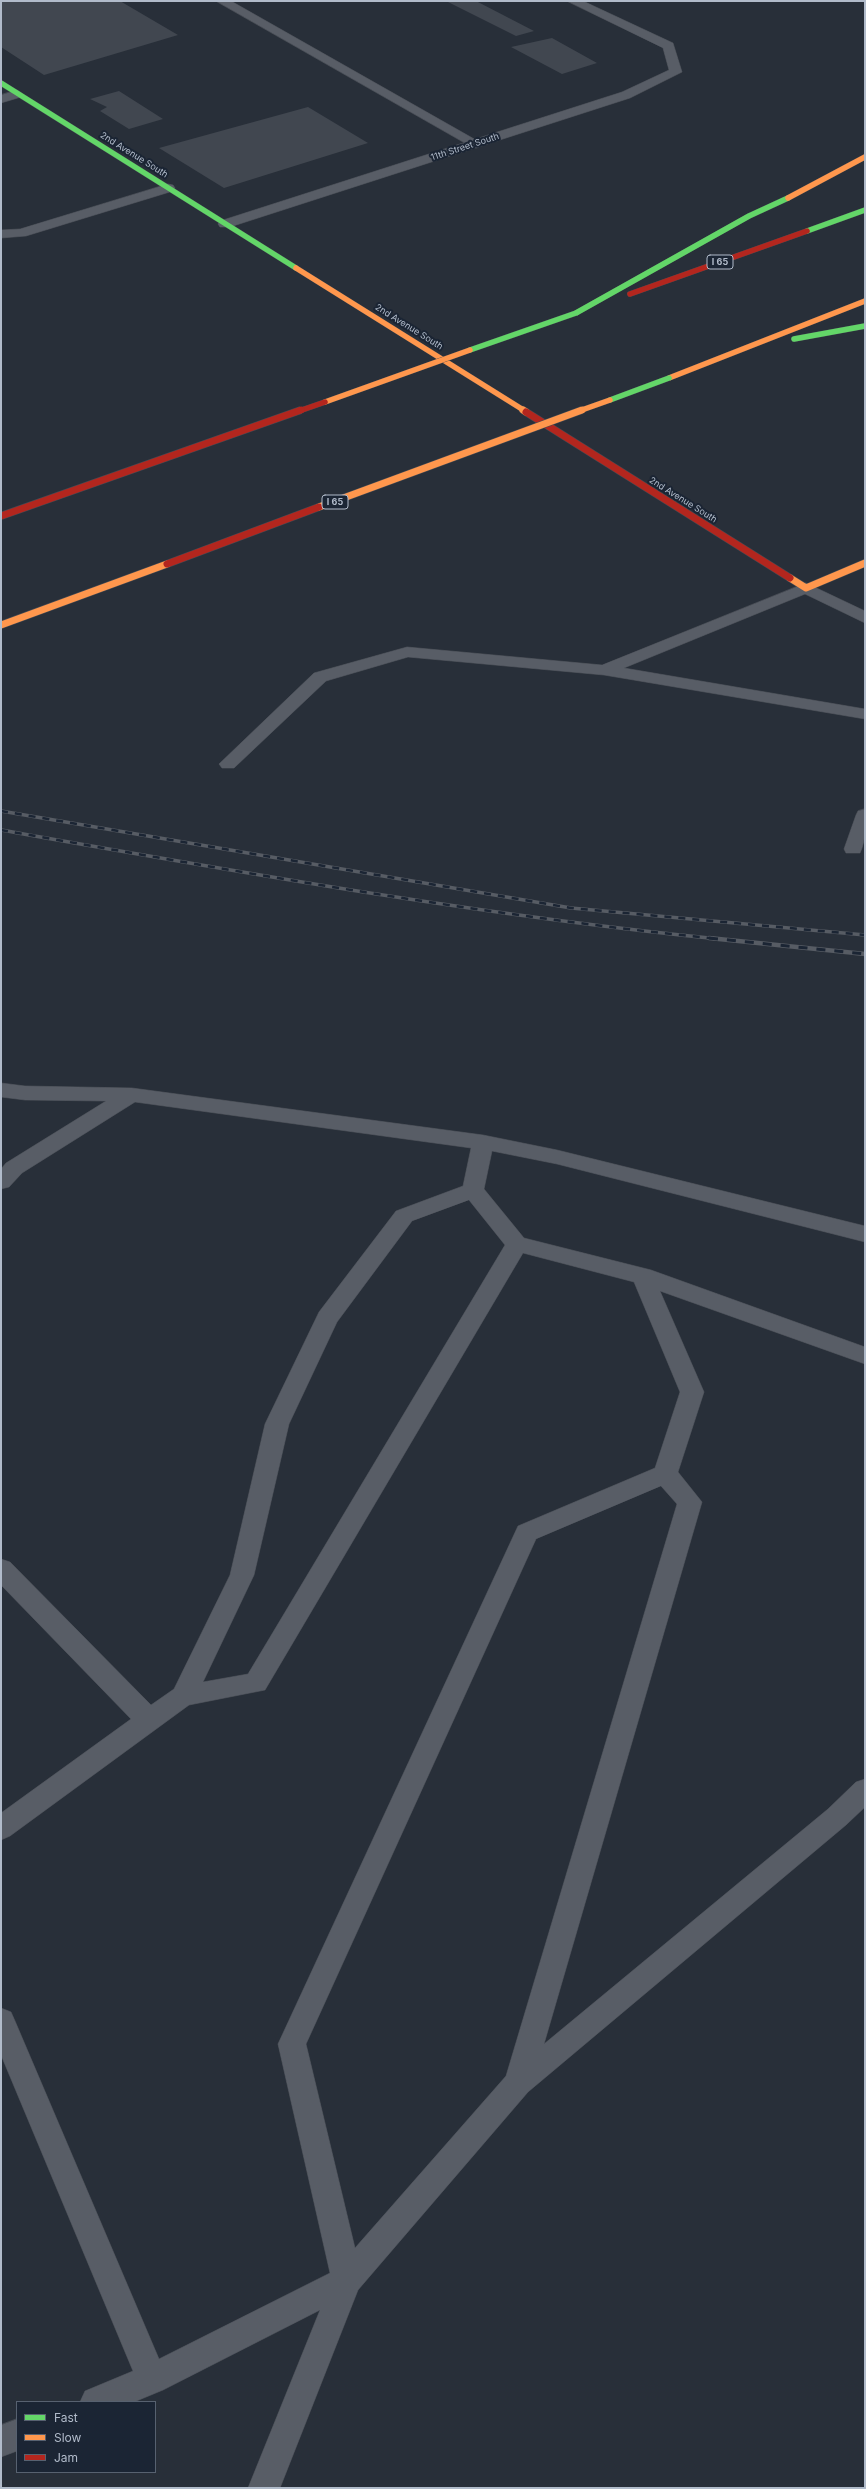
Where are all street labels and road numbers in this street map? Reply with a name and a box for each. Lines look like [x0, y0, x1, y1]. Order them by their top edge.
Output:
street label: 2nd Avenue South [98, 130, 170, 180]
street label: 11th Street South [430, 131, 500, 163]
road number: I 65 [707, 255, 733, 269]
street label: 2nd Avenue South [373, 302, 445, 352]
street label: 2nd Avenue South [647, 475, 719, 525]
road number: I 65 [322, 495, 348, 509]

